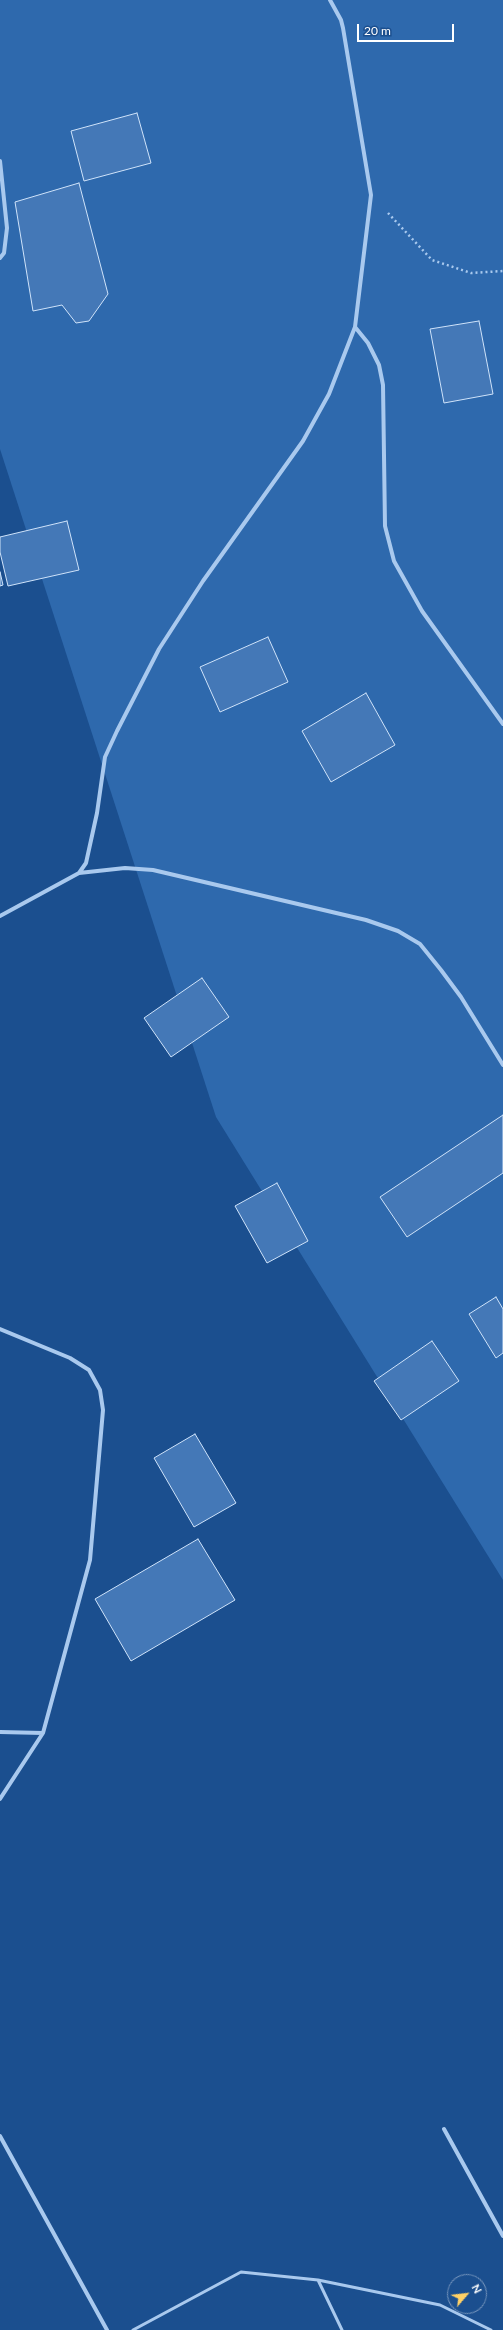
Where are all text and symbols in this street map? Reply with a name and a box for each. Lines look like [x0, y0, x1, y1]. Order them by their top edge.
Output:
scale bar [359, 16, 456, 42]
text: 20 m [364, 23, 391, 38]
north arrow [447, 2274, 487, 2314]
text: N [469, 2282, 485, 2295]

